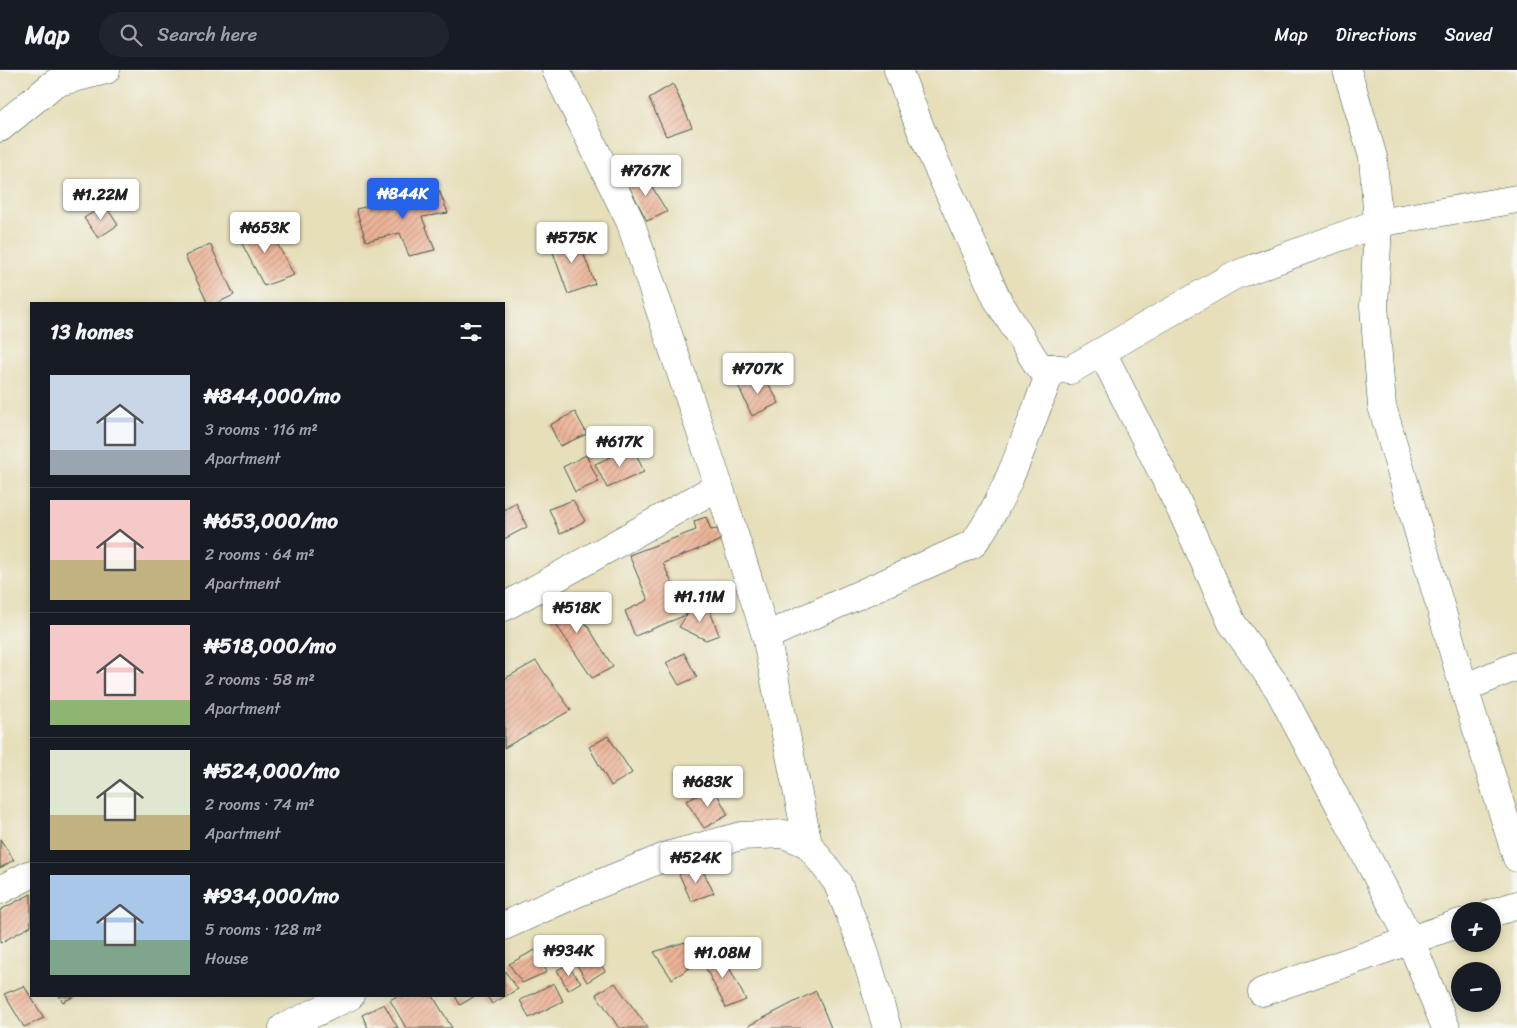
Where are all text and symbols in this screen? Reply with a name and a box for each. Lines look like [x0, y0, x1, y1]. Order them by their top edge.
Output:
search box [99, 12, 449, 57]
text: Map [25, 14, 69, 56]
text: Search here [157, 18, 257, 51]
text: Map [1275, 19, 1308, 51]
text: Directions [1336, 19, 1417, 51]
text: Saved [1445, 19, 1492, 51]
icon: search [117, 21, 145, 49]
pin: ₦767K [611, 154, 681, 197]
text: ₦767K [622, 156, 670, 185]
pin: ₦1.22M [60, 178, 142, 221]
pin: ₦844K [368, 178, 438, 220]
text: ₦844K [378, 179, 428, 208]
text: ₦1.22M [74, 180, 128, 209]
pin: ₦653K [230, 212, 300, 254]
text: ₦653K [241, 213, 289, 242]
pin: ₦575K [537, 222, 607, 264]
text: ₦575K [547, 223, 597, 252]
text: 13 homes [50, 313, 133, 351]
icon: filters [457, 318, 485, 346]
pin: ₦707K [723, 352, 793, 395]
text: ₦707K [734, 354, 782, 383]
text: ₦844,000/mo [205, 377, 341, 415]
icon: home [90, 395, 150, 455]
text: 3 rooms · 116 m² [205, 415, 318, 444]
pin: ₦617K [585, 426, 655, 468]
text: ₦617K [597, 427, 643, 456]
text: Apartment [205, 444, 281, 473]
text: ₦653,000/mo [205, 502, 338, 540]
icon: home [90, 520, 150, 580]
text: 2 rooms · 64 m² [205, 540, 315, 569]
text: Apartment [205, 569, 281, 598]
pin: ₦1.11M [659, 580, 741, 623]
text: ₦1.11M [675, 582, 725, 611]
pin: ₦518K [542, 592, 612, 634]
text: ₦518K [554, 593, 600, 622]
text: ₦518,000/mo [205, 627, 336, 665]
icon: home [90, 645, 150, 705]
text: 2 rooms · 58 m² [205, 665, 315, 694]
text: Apartment [205, 694, 281, 723]
text: ₦524,000/mo [205, 752, 340, 790]
pin: ₦683K [673, 766, 743, 808]
text: ₦683K [684, 767, 732, 796]
icon: home [90, 770, 150, 830]
text: 2 rooms · 74 m² [205, 790, 315, 819]
text: Apartment [205, 819, 281, 848]
pin: ₦524K [661, 842, 731, 884]
text: ₦524K [671, 843, 721, 872]
text: ₦934,000/mo [205, 877, 339, 915]
icon: home [90, 895, 150, 955]
map controls [1451, 902, 1501, 1012]
button: + [1451, 902, 1501, 952]
text: 5 rooms · 128 m² [205, 915, 322, 944]
pin: ₦934K [534, 934, 604, 977]
text: ₦934K [545, 936, 593, 965]
pin: ₦1.08M [682, 936, 764, 979]
text: ₦1.08M [695, 938, 751, 967]
text: House [205, 944, 248, 973]
button: − [1451, 962, 1501, 1012]

